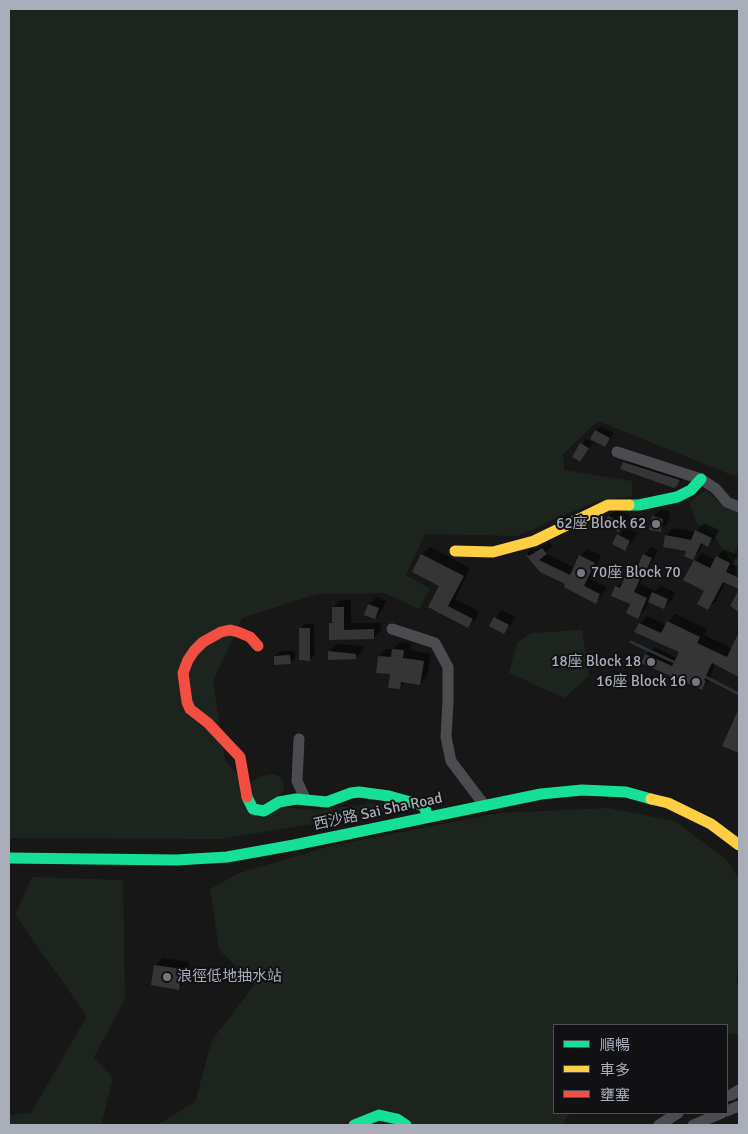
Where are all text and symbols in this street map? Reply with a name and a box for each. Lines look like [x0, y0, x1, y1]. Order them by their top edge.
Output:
place label: 62座 Block 62 [556, 515, 646, 533]
marker: 62座 Block 62 [650, 518, 662, 530]
place label: 70座 Block 70 [591, 564, 681, 582]
marker: 70座 Block 70 [575, 567, 587, 579]
place label: 18座 Block 18 [551, 653, 641, 671]
marker: 18座 Block 18 [645, 656, 657, 668]
place label: 16座 Block 16 [596, 673, 686, 691]
marker: 16座 Block 16 [690, 676, 702, 688]
street label: 西沙路 Sai Sha Road [312, 790, 444, 834]
place label: 浪徑低地抽水站 [177, 968, 282, 986]
marker: 浪徑低地抽水站 [161, 971, 173, 983]
legend [553, 1024, 728, 1114]
text: 順暢 [600, 1036, 630, 1054]
text: 車多 [600, 1061, 630, 1079]
text: 壅塞 [600, 1086, 630, 1104]

